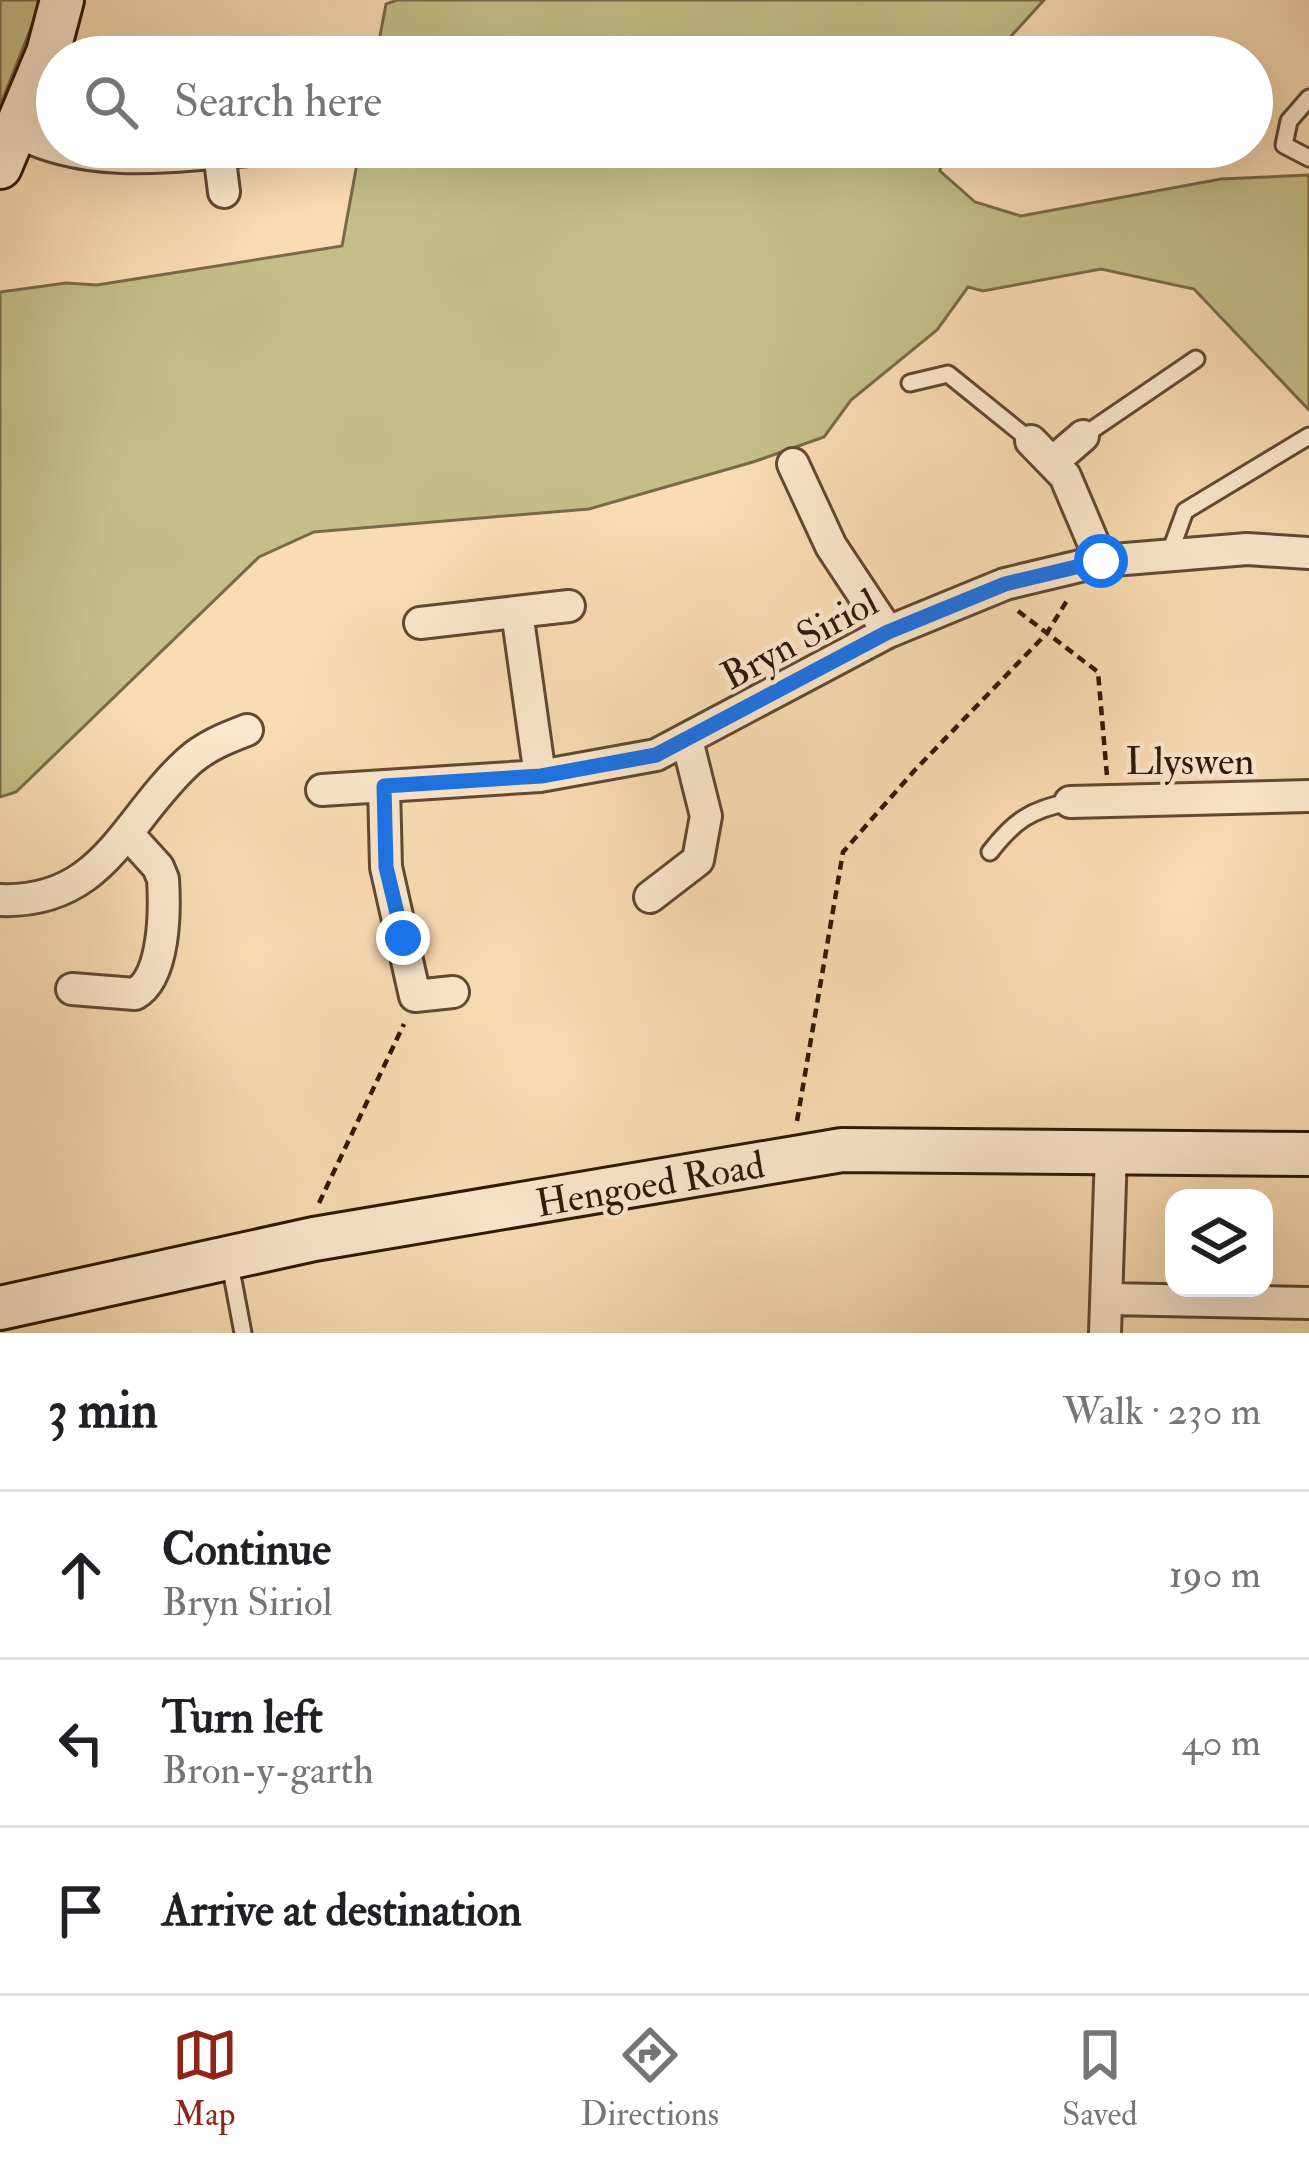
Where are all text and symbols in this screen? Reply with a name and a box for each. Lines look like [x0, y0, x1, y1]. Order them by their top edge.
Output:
search box [36, 36, 1273, 168]
icon: search [78, 69, 144, 135]
text: Search here [174, 74, 382, 130]
route start [1074, 534, 1128, 588]
street label: Bryn Siriol [713, 578, 887, 701]
street label: Llyswen [1126, 737, 1254, 786]
route end [376, 911, 430, 965]
street label: Hengoed Road [532, 1140, 768, 1229]
map controls [1165, 1189, 1273, 1297]
button: layers [1165, 1189, 1273, 1297]
text: 3 min [48, 1379, 158, 1443]
text: Walk · 230 m [1063, 1387, 1261, 1436]
text: Continue [162, 1522, 331, 1578]
icon: ahead [48, 1542, 114, 1608]
text: 190 m [1169, 1550, 1261, 1599]
text: Bryn Siriol [162, 1578, 333, 1627]
text: Turn left [162, 1690, 323, 1746]
icon: left [48, 1710, 114, 1776]
text: 40 m [1182, 1718, 1261, 1767]
text: Bron-y-garth [162, 1746, 374, 1795]
icon: arrive [48, 1878, 114, 1944]
text: Arrive at destination [162, 1883, 522, 1939]
tab: Map [172, 2022, 238, 2135]
tab: Directions [581, 2022, 719, 2135]
tab: Saved [1062, 2022, 1137, 2135]

